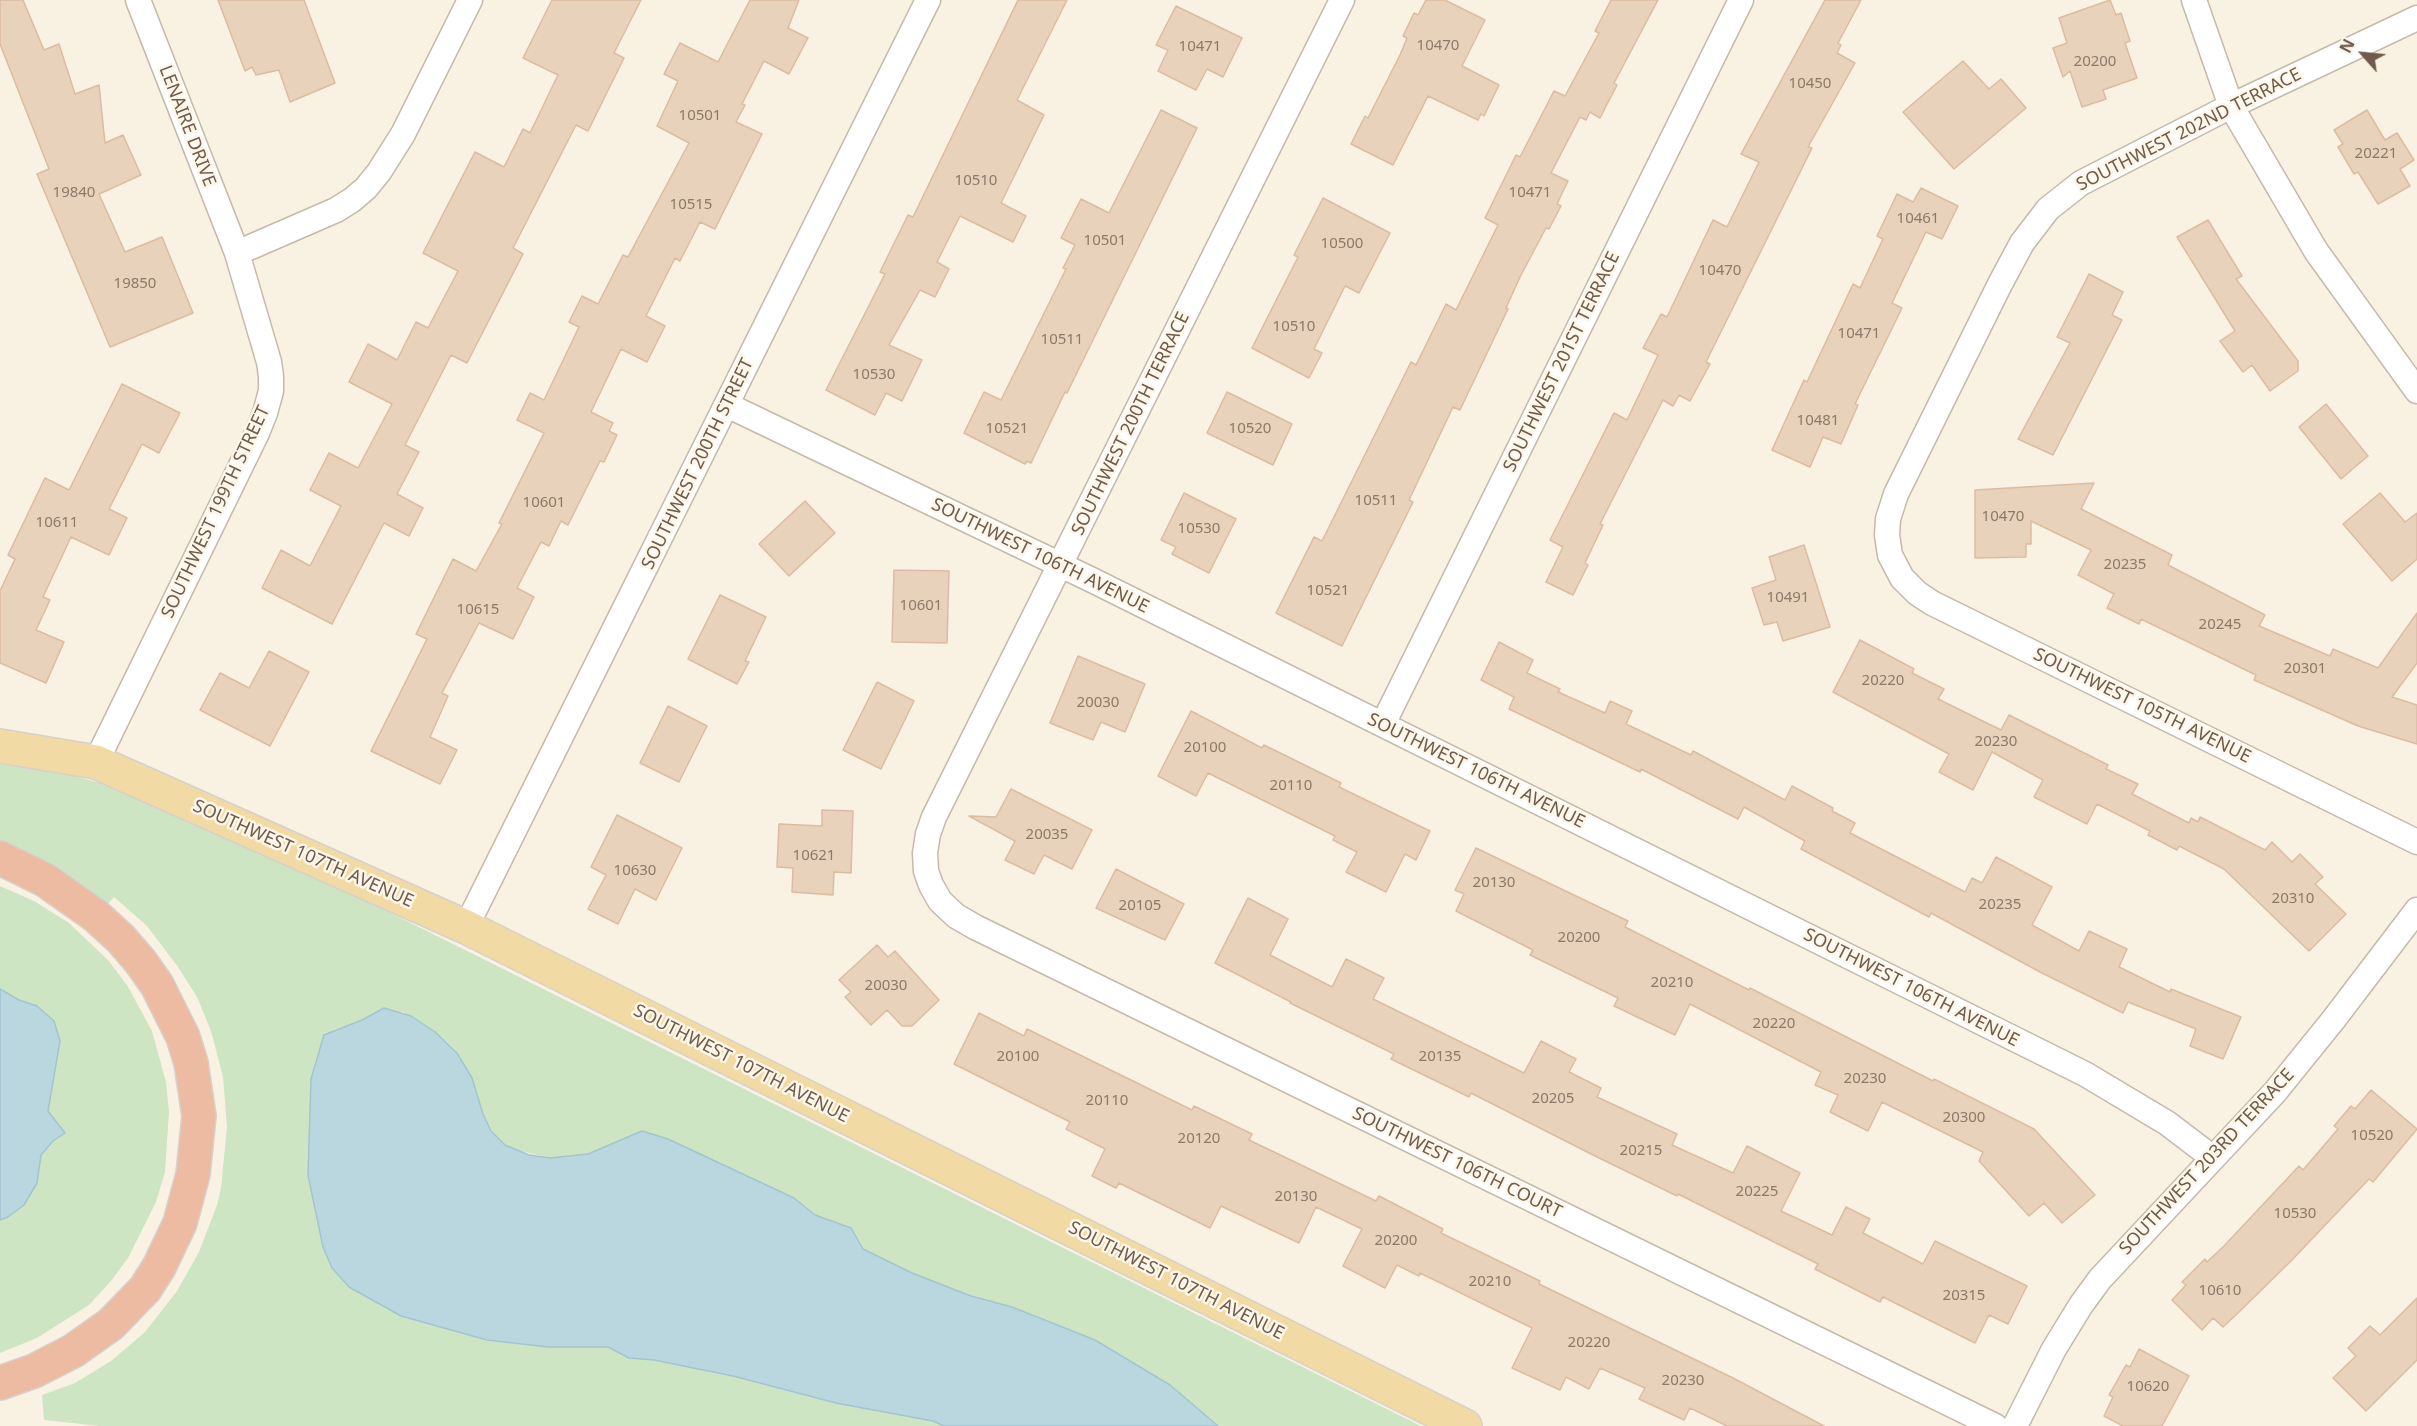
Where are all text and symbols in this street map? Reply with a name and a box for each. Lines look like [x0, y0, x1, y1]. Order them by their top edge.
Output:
north arrow [2333, 24, 2393, 84]
text: N [2334, 35, 2360, 57]
house number: 10470 [1417, 37, 1459, 55]
house number: 10471 [1179, 38, 1221, 56]
house number: 20200 [2074, 53, 2116, 71]
street label: LENAIRE DRIVE [154, 62, 220, 190]
street label: SOUTHWEST 202ND TERRACE [2073, 64, 2305, 196]
house number: 10450 [1789, 75, 1831, 93]
house number: 10501 [679, 107, 721, 125]
house number: 20221 [2355, 145, 2397, 163]
house number: 10510 [955, 172, 997, 190]
house number: 19840 [53, 184, 95, 202]
house number: 10471 [1509, 184, 1551, 202]
house number: 10515 [670, 196, 712, 214]
house number: 10461 [1897, 210, 1939, 228]
house number: 10501 [1084, 232, 1126, 250]
house number: 10500 [1321, 235, 1363, 253]
street label: SOUTHWEST 201ST TERRACE [1499, 248, 1625, 476]
house number: 10470 [1699, 262, 1741, 280]
house number: 19850 [114, 275, 156, 293]
street label: SOUTHWEST 200TH TERRACE [1067, 309, 1195, 539]
house number: 10510 [1273, 318, 1315, 336]
house number: 10471 [1838, 325, 1880, 343]
house number: 10511 [1041, 331, 1083, 349]
street label: SOUTHWEST 200TH STREET [637, 355, 759, 573]
house number: 10530 [853, 366, 895, 384]
street label: SOUTHWEST 199TH STREET [157, 402, 275, 622]
house number: 10481 [1797, 412, 1839, 430]
house number: 10521 [986, 420, 1028, 438]
house number: 10520 [1229, 420, 1271, 438]
house number: 10511 [1355, 492, 1397, 510]
house number: 10601 [523, 494, 565, 512]
street label: SOUTHWEST 106TH AVENUE [928, 494, 1152, 618]
house number: 10470 [1982, 508, 2024, 526]
house number: 10611 [36, 514, 78, 532]
house number: 10530 [1178, 520, 1220, 538]
house number: 20235 [2104, 556, 2146, 574]
house number: 10521 [1307, 582, 1349, 600]
house number: 10491 [1767, 589, 1809, 607]
house number: 10601 [900, 597, 942, 615]
house number: 10615 [457, 601, 499, 619]
house number: 20245 [2199, 616, 2241, 634]
street label: SOUTHWEST 105TH AVENUE [2030, 644, 2254, 768]
house number: 20301 [2284, 660, 2326, 678]
house number: 20220 [1862, 672, 1904, 690]
house number: 20030 [1077, 694, 1119, 712]
street label: SOUTHWEST 106TH AVENUE [1364, 709, 1588, 833]
house number: 20230 [1975, 733, 2017, 751]
house number: 20100 [1184, 739, 1226, 757]
house number: 20110 [1270, 777, 1312, 795]
street label: SOUTHWEST 107TH AVENUE [189, 796, 417, 912]
house number: 20035 [1026, 826, 1068, 844]
house number: 10621 [793, 847, 835, 865]
house number: 10630 [614, 862, 656, 880]
house number: 20130 [1473, 874, 1515, 892]
house number: 20310 [2272, 890, 2314, 908]
house number: 20235 [1979, 896, 2021, 914]
house number: 20105 [1119, 897, 1161, 915]
street label: SOUTHWEST 106TH AVENUE [1800, 924, 2022, 1052]
house number: 20200 [1558, 929, 1600, 947]
house number: 20210 [1651, 974, 1693, 992]
house number: 20030 [865, 977, 907, 995]
street label: SOUTHWEST 107TH AVENUE [630, 1000, 852, 1128]
house number: 20220 [1753, 1015, 1795, 1033]
house number: 20100 [997, 1048, 1039, 1066]
house number: 20135 [1419, 1048, 1461, 1066]
street label: SOUTHWEST 203RD TERRACE [2115, 1064, 2299, 1260]
house number: 20230 [1844, 1070, 1886, 1088]
house number: 20205 [1532, 1090, 1574, 1108]
house number: 20110 [1086, 1092, 1128, 1110]
street label: SOUTHWEST 106TH COURT [1349, 1103, 1565, 1223]
house number: 20300 [1943, 1109, 1985, 1127]
house number: 10520 [2351, 1127, 2393, 1145]
house number: 20120 [1178, 1130, 1220, 1148]
house number: 20215 [1620, 1142, 1662, 1160]
house number: 20225 [1736, 1183, 1778, 1201]
house number: 20130 [1275, 1188, 1317, 1206]
house number: 10530 [2274, 1205, 2316, 1223]
street label: SOUTHWEST 107TH AVENUE [1065, 1217, 1287, 1345]
house number: 20200 [1375, 1232, 1417, 1250]
house number: 20210 [1469, 1273, 1511, 1291]
house number: 10610 [2199, 1282, 2241, 1300]
house number: 20315 [1943, 1287, 1985, 1305]
house number: 20220 [1568, 1334, 1610, 1352]
house number: 20230 [1662, 1372, 1704, 1390]
house number: 10620 [2127, 1378, 2169, 1396]

